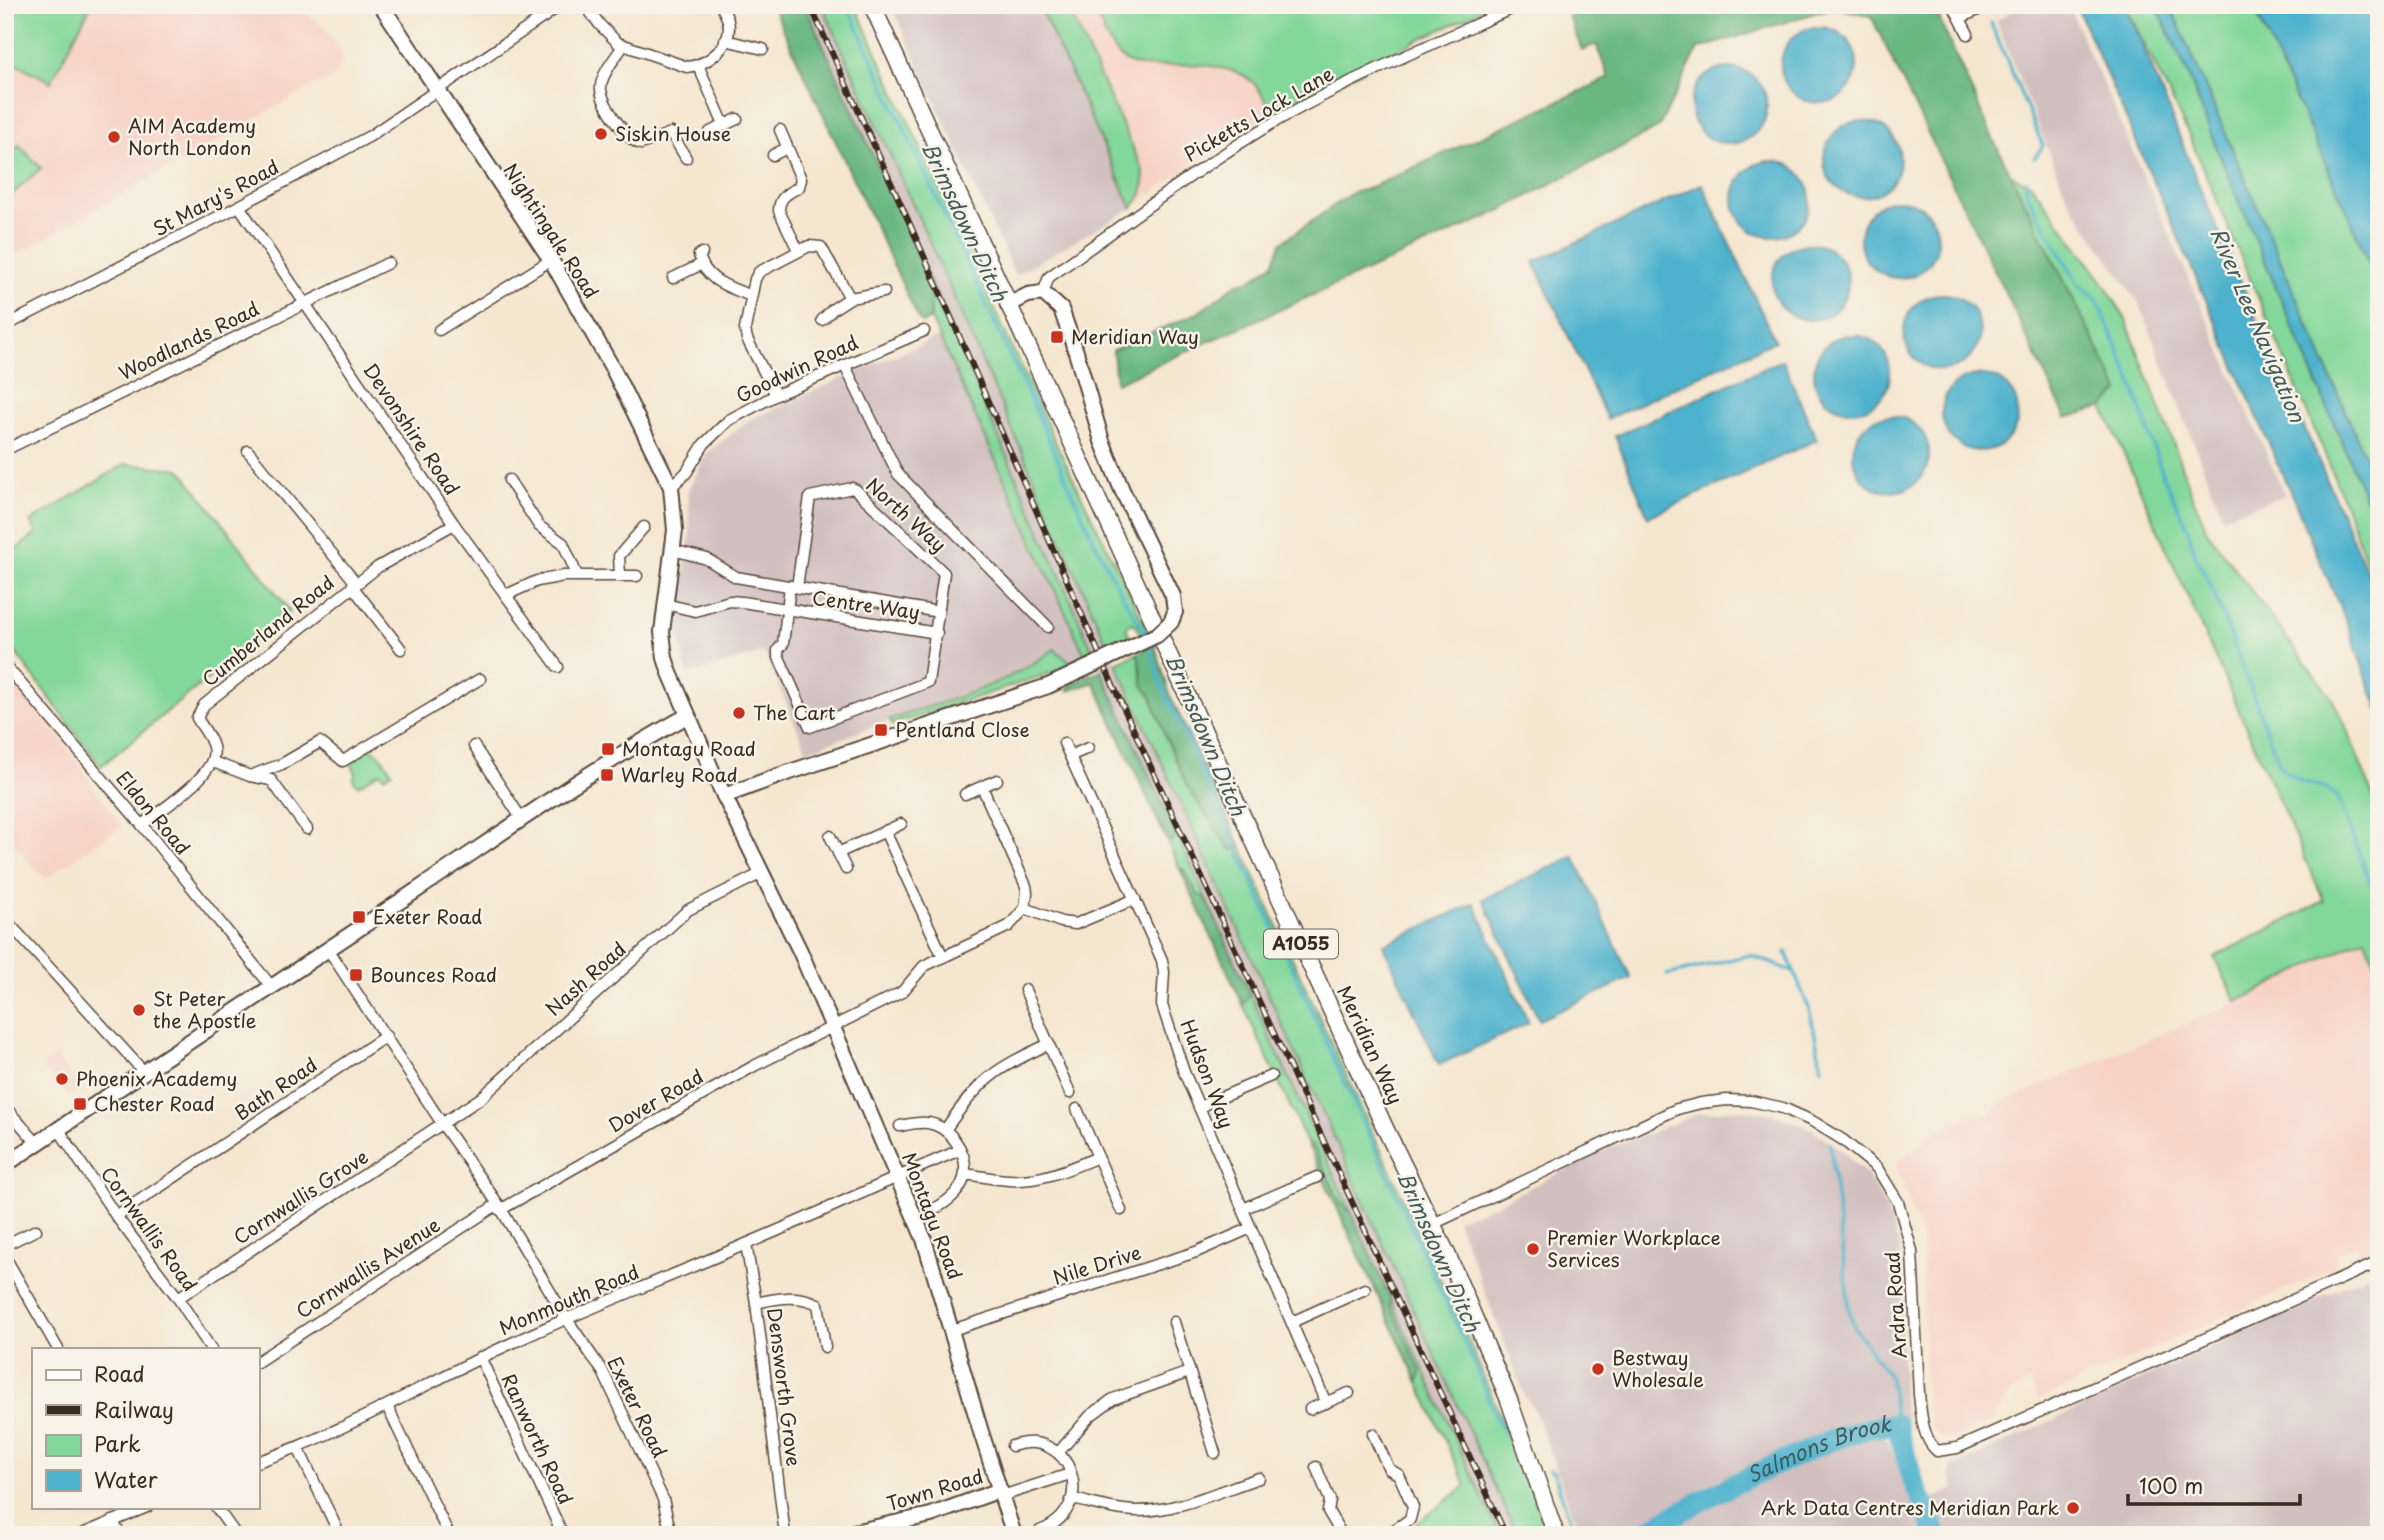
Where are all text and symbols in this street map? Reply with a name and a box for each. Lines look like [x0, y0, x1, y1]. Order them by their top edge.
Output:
street label: Picketts Lock Lane [1179, 59, 1338, 167]
place label: AIM Academy North London [128, 111, 256, 161]
place label: Siskin House [615, 119, 731, 147]
marker: Siskin House [593, 126, 609, 142]
marker: AIM Academy North London [106, 129, 122, 145]
water label: Brimsdown Ditch [915, 136, 1017, 307]
street label: St Mary's Road [148, 152, 283, 242]
street label: Nightingale Road [498, 157, 606, 304]
water label: River Lee Navigation [2203, 222, 2315, 428]
street label: Woodlands Road [114, 294, 264, 386]
place label: Meridian Way [1071, 322, 1199, 350]
street label: Goodwin Road [731, 328, 862, 409]
marker: Meridian Way [1049, 329, 1065, 345]
street label: Devonshire Road [357, 357, 466, 500]
street label: North Way [860, 471, 953, 558]
street label: Cumberland Road [195, 568, 339, 692]
street label: Centre Way [810, 583, 922, 625]
water label: Brimsdown Ditch [1158, 648, 1256, 821]
place label: The Cart [753, 698, 836, 726]
marker: The Cart [731, 705, 747, 721]
place label: Pentland Close [895, 715, 1030, 743]
marker: Pentland Close [873, 722, 889, 738]
place label: Montagu Road [622, 734, 756, 762]
marker: Montagu Road [600, 741, 616, 757]
place label: Warley Road [621, 760, 738, 788]
street label: Eldon Road [110, 764, 197, 860]
marker: Warley Road [599, 767, 615, 783]
place label: Exeter Road [373, 902, 482, 930]
marker: Exeter Road [351, 909, 367, 925]
road number: A1055 [1264, 930, 1338, 959]
street label: Nash Road [539, 935, 632, 1022]
place label: Bounces Road [370, 960, 497, 988]
marker: Bounces Road [348, 967, 364, 983]
street label: Meridian Way [1331, 981, 1411, 1108]
place label: St Peter the Apostle [153, 984, 256, 1034]
marker: St Peter the Apostle [131, 1002, 147, 1018]
street label: Hudson Way [1174, 1015, 1242, 1132]
street label: Bath Road [228, 1050, 322, 1126]
street label: Dover Road [603, 1062, 708, 1139]
place label: Phoenix Academy [76, 1064, 237, 1092]
marker: Phoenix Academy [54, 1071, 70, 1087]
place label: Chester Road [94, 1089, 215, 1117]
marker: Chester Road [72, 1096, 88, 1112]
street label: Cornwallis Grove [228, 1142, 373, 1250]
street label: Montagu Road [896, 1148, 970, 1283]
street label: Cornwallis Road [95, 1160, 205, 1297]
water label: Brimsdown Ditch [1390, 1166, 1490, 1337]
street label: Cornwallis Avenue [290, 1210, 445, 1324]
place label: Premier Workplace Services [1547, 1223, 1721, 1273]
street label: Nile Drive [1049, 1237, 1144, 1291]
marker: Premier Workplace Services [1525, 1241, 1541, 1257]
street label: Ardra Road [1877, 1251, 1913, 1359]
street label: Monmouth Road [494, 1257, 643, 1341]
street label: Densworth Grove [761, 1306, 809, 1468]
place label: Bestway Wholesale [1612, 1343, 1704, 1393]
legend [32, 1348, 259, 1508]
street label: Exeter Road [601, 1351, 674, 1462]
text: Road [94, 1357, 145, 1389]
marker: Bestway Wholesale [1590, 1361, 1606, 1377]
street label: Ranworth Road [495, 1368, 581, 1509]
text: Railway [94, 1393, 174, 1425]
water label: Salmons Brook [1741, 1407, 1894, 1490]
text: Park [94, 1427, 141, 1459]
street label: Town Road [883, 1461, 986, 1517]
text: Water [94, 1463, 158, 1495]
scale bar [2128, 1463, 2300, 1507]
text: 100 m [2139, 1469, 2203, 1501]
place label: Ark Data Centres Meridian Park [1761, 1493, 2059, 1521]
marker: Ark Data Centres Meridian Park [2065, 1500, 2081, 1516]

